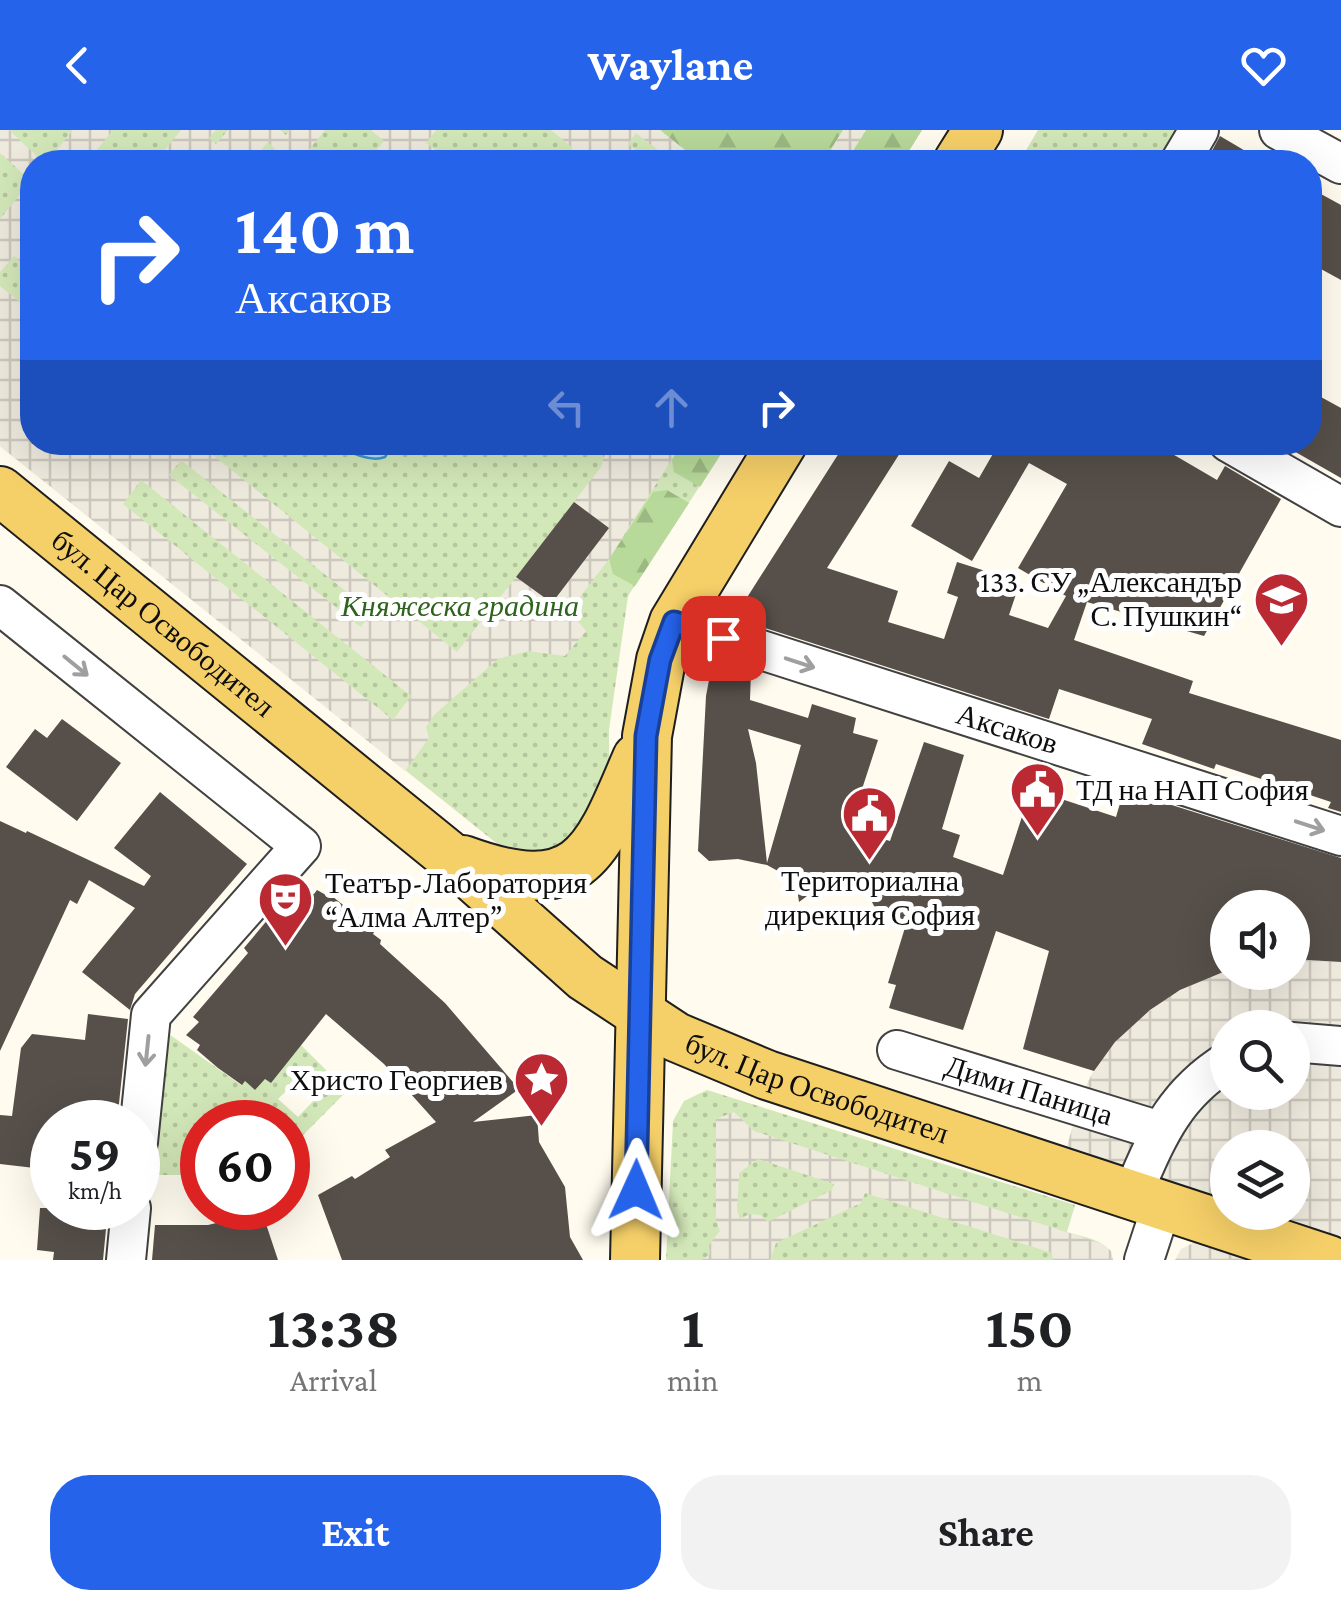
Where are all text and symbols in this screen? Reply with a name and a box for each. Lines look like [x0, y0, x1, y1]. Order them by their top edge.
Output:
icon: back [50, 38, 105, 93]
icon: heart [1236, 38, 1291, 93]
text: Waylane [587, 40, 754, 90]
icon: right [70, 190, 200, 320]
text: 140 m [235, 190, 414, 268]
text: Аксаков [235, 273, 392, 323]
icon: left [539, 380, 594, 435]
icon: ahead [644, 380, 699, 435]
icon: right [749, 380, 804, 435]
street label: бул. Цар Освободител [45, 523, 281, 723]
place label: 133. СУ „Александър С. Пушкин“ [980, 565, 1242, 632]
school or university icon: 133. СУ „Александър С. Пушкин“ [1251, 569, 1311, 648]
park label: Княжеска градина [340, 589, 579, 622]
pin [681, 596, 766, 681]
icon: arrive [696, 611, 751, 666]
one-way arrow [62, 655, 89, 676]
one-way arrow [784, 655, 816, 673]
street label: Аксаков [953, 697, 1062, 760]
public building icon: ТД на НАП София [1007, 760, 1067, 839]
place label: ТД на НАП София [1076, 773, 1309, 806]
public building icon: Териториална дирекция София [840, 783, 900, 862]
one-way arrow [1294, 818, 1325, 836]
place label: Териториална дирекция София [765, 864, 975, 931]
place label: Театър-Лаборатория “Алма Алтер” [325, 866, 587, 933]
theatre icon: Театър-Лаборатория “Алма Алтер” [256, 870, 316, 949]
map controls [1210, 890, 1310, 1230]
button: sound [1210, 890, 1310, 990]
button: search [1210, 1010, 1310, 1110]
street label: бул. Цар Освободител [681, 1026, 953, 1150]
one-way arrow [137, 1034, 156, 1066]
street label: Дими Паница [941, 1049, 1117, 1131]
place icon: Христо Георгиев [512, 1050, 572, 1129]
place label: Христо Георгиев [289, 1063, 503, 1096]
speed limit sign: 60 [180, 1100, 310, 1230]
text: 59 [69, 1125, 121, 1181]
button: layers [1210, 1130, 1310, 1230]
position arrow [584, 1138, 688, 1242]
text: km/h [68, 1177, 122, 1204]
text: 13:38 [267, 1293, 400, 1360]
text: 1 [681, 1293, 704, 1360]
text: 150 [986, 1293, 1074, 1360]
text: Arrival [290, 1362, 377, 1398]
text: min [667, 1362, 718, 1398]
text: m [1017, 1362, 1043, 1398]
button: Exit [50, 1475, 661, 1590]
button: Share [681, 1475, 1291, 1590]

